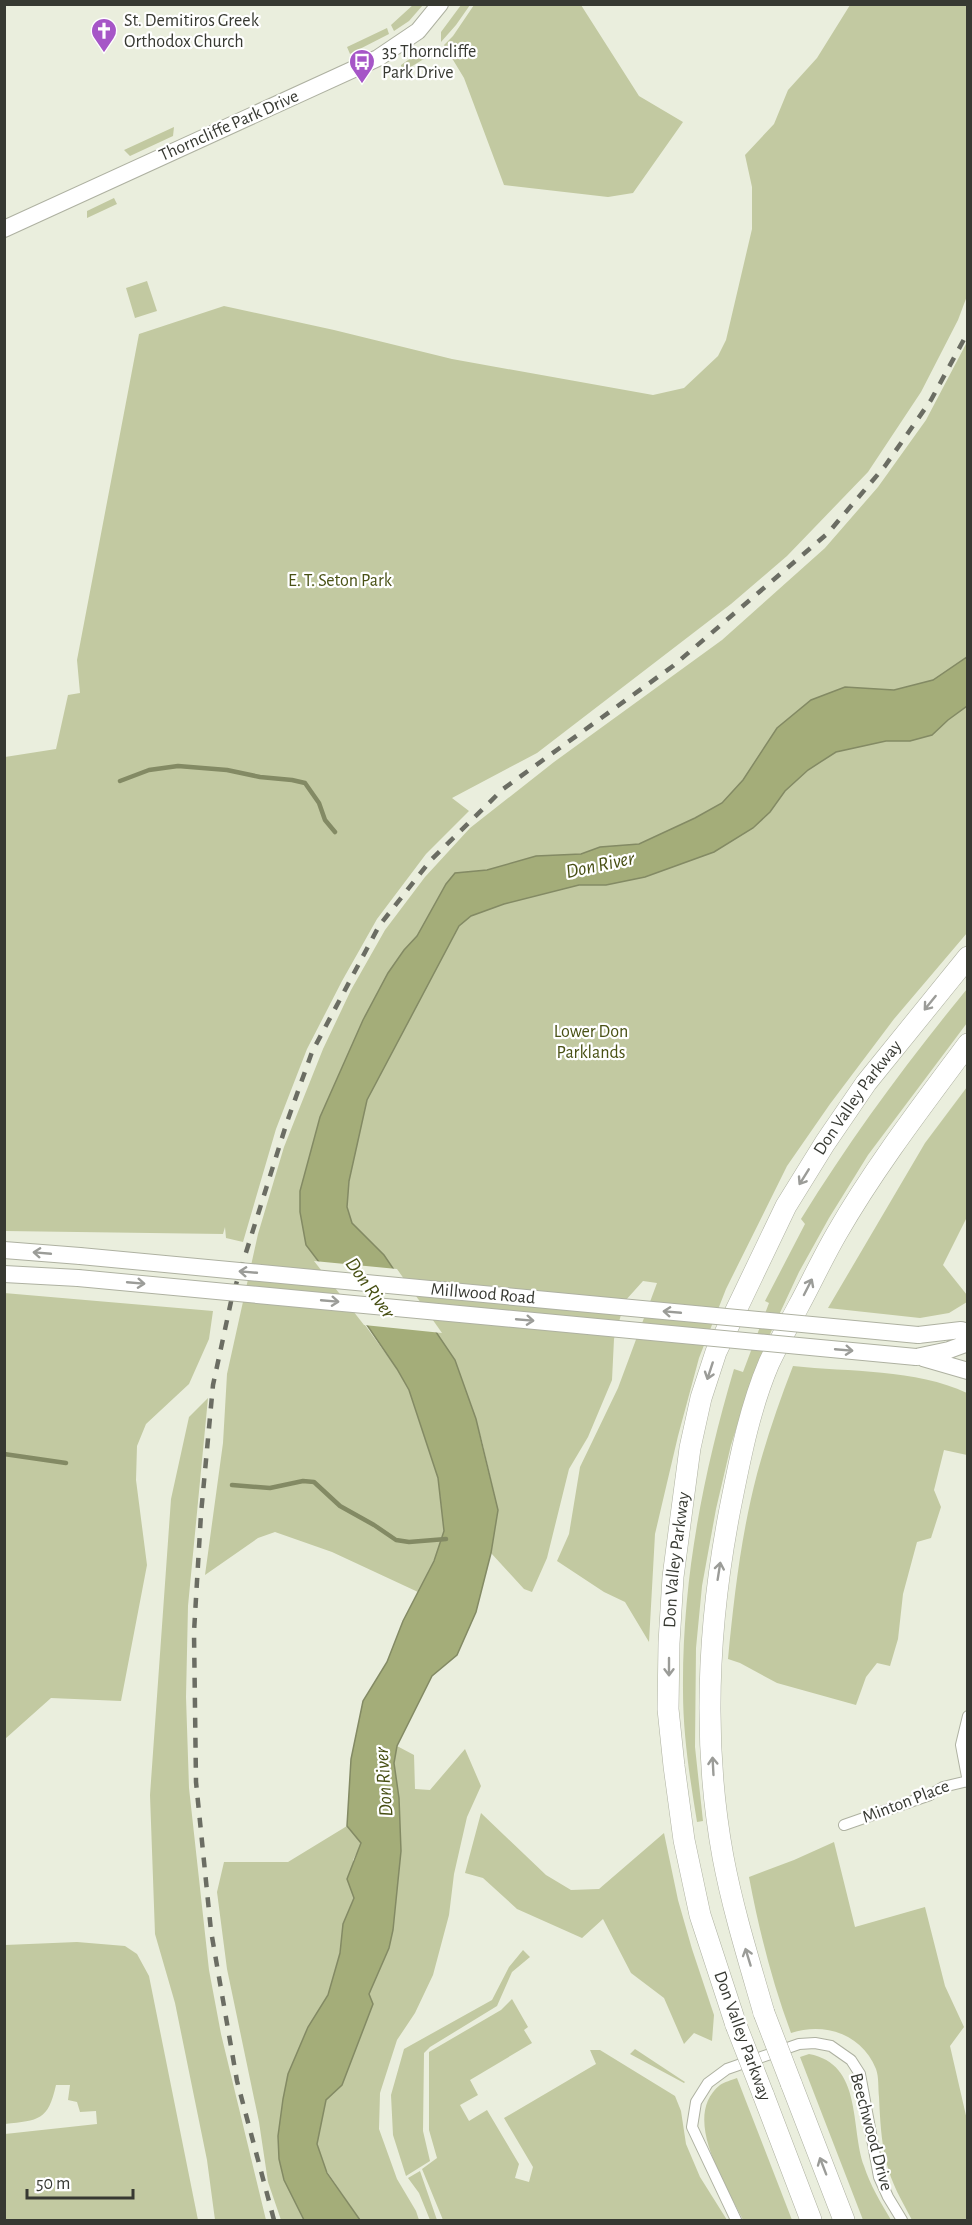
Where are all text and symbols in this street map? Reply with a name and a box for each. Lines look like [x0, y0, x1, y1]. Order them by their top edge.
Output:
place label: St. Demitiros Greek Orthodox Church [124, 12, 260, 51]
church icon: St. Demitiros Greek Orthodox Church [89, 16, 119, 54]
place label: 35 Thorncliffe Park Drive [382, 43, 476, 82]
bus stop icon: 35 Thorncliffe Park Drive [347, 47, 377, 85]
street label: Thorncliffe Park Drive [156, 87, 302, 165]
park label: E. T. Seton Park [288, 572, 393, 590]
water label: Don River [564, 848, 637, 882]
one-way arrow [924, 995, 937, 1011]
park label: Lower Don Parklands [554, 1023, 628, 1062]
street label: Don Valley Parkway [811, 1037, 906, 1158]
one-way arrow [797, 1168, 809, 1185]
one-way arrow [33, 1247, 53, 1258]
water label: Don River [341, 1254, 399, 1322]
one-way arrow [238, 1266, 258, 1277]
one-way arrow [126, 1278, 146, 1289]
one-way arrow [802, 1279, 814, 1296]
street label: Millwood Road [430, 1280, 536, 1308]
one-way arrow [320, 1296, 340, 1307]
one-way arrow [662, 1306, 682, 1317]
one-way arrow [514, 1315, 534, 1326]
one-way arrow [834, 1345, 854, 1356]
one-way arrow [703, 1361, 714, 1380]
street label: Don Valley Parkway [661, 1490, 693, 1628]
one-way arrow [714, 1562, 725, 1581]
one-way arrow [663, 1657, 674, 1677]
water label: Don River [372, 1746, 396, 1817]
one-way arrow [707, 1756, 718, 1776]
street label: Minton Place [860, 1777, 952, 1827]
one-way arrow [742, 1948, 753, 1967]
street label: Don Valley Parkway [710, 1969, 774, 2104]
street label: Beechwood Drive [847, 2071, 895, 2193]
one-way arrow [816, 2157, 827, 2176]
scale bar [27, 2162, 134, 2200]
text: 50 m [36, 2175, 70, 2193]

